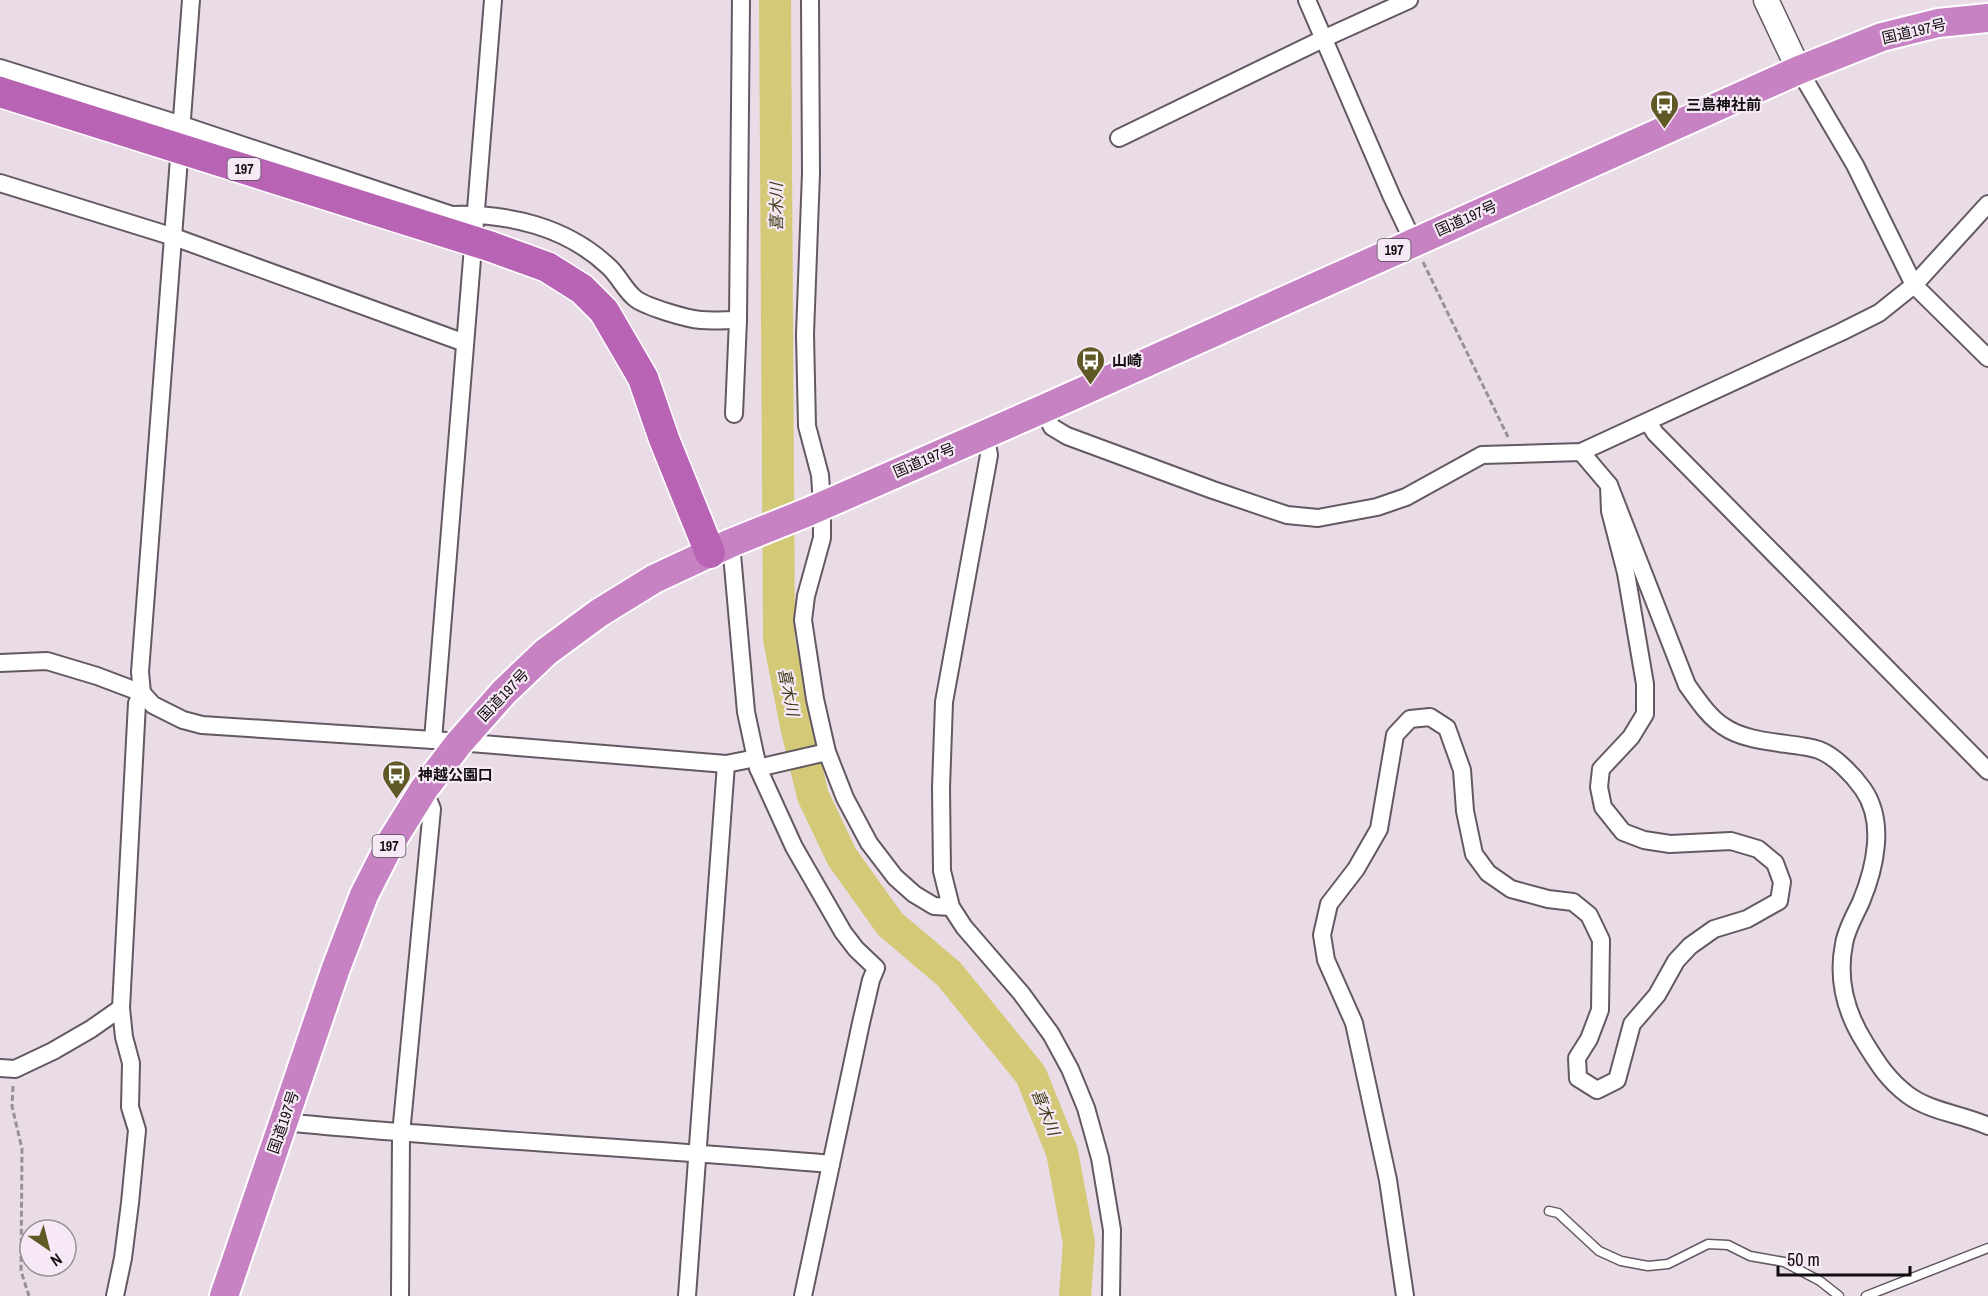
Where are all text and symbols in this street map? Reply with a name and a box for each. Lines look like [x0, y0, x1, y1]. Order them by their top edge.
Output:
street label: 国道197号 [1880, 13, 1948, 49]
bus stop icon: 三島神社前 [1649, 88, 1681, 130]
place label: 三島神社前 [1686, 94, 1761, 115]
road number: 197 [228, 158, 260, 180]
water label: 喜木川 [765, 181, 787, 231]
street label: 国道197号 [1432, 195, 1500, 241]
road number: 197 [1378, 239, 1410, 261]
bus stop icon: 山崎 [1075, 344, 1107, 386]
place label: 山崎 [1112, 350, 1142, 371]
street label: 国道197号 [890, 438, 958, 482]
street label: 国道197号 [473, 664, 533, 726]
water label: 喜木川 [774, 666, 805, 720]
bus stop icon: 神越公園口 [381, 758, 413, 800]
place label: 神越公園口 [417, 764, 493, 785]
road number: 197 [372, 835, 406, 857]
water label: 喜木川 [1027, 1086, 1066, 1140]
street label: 国道197号 [262, 1088, 304, 1156]
north arrow [18, 1218, 78, 1278]
scale bar [1778, 1239, 1910, 1277]
text: 50 m [1787, 1247, 1820, 1272]
text: N [46, 1249, 67, 1272]

